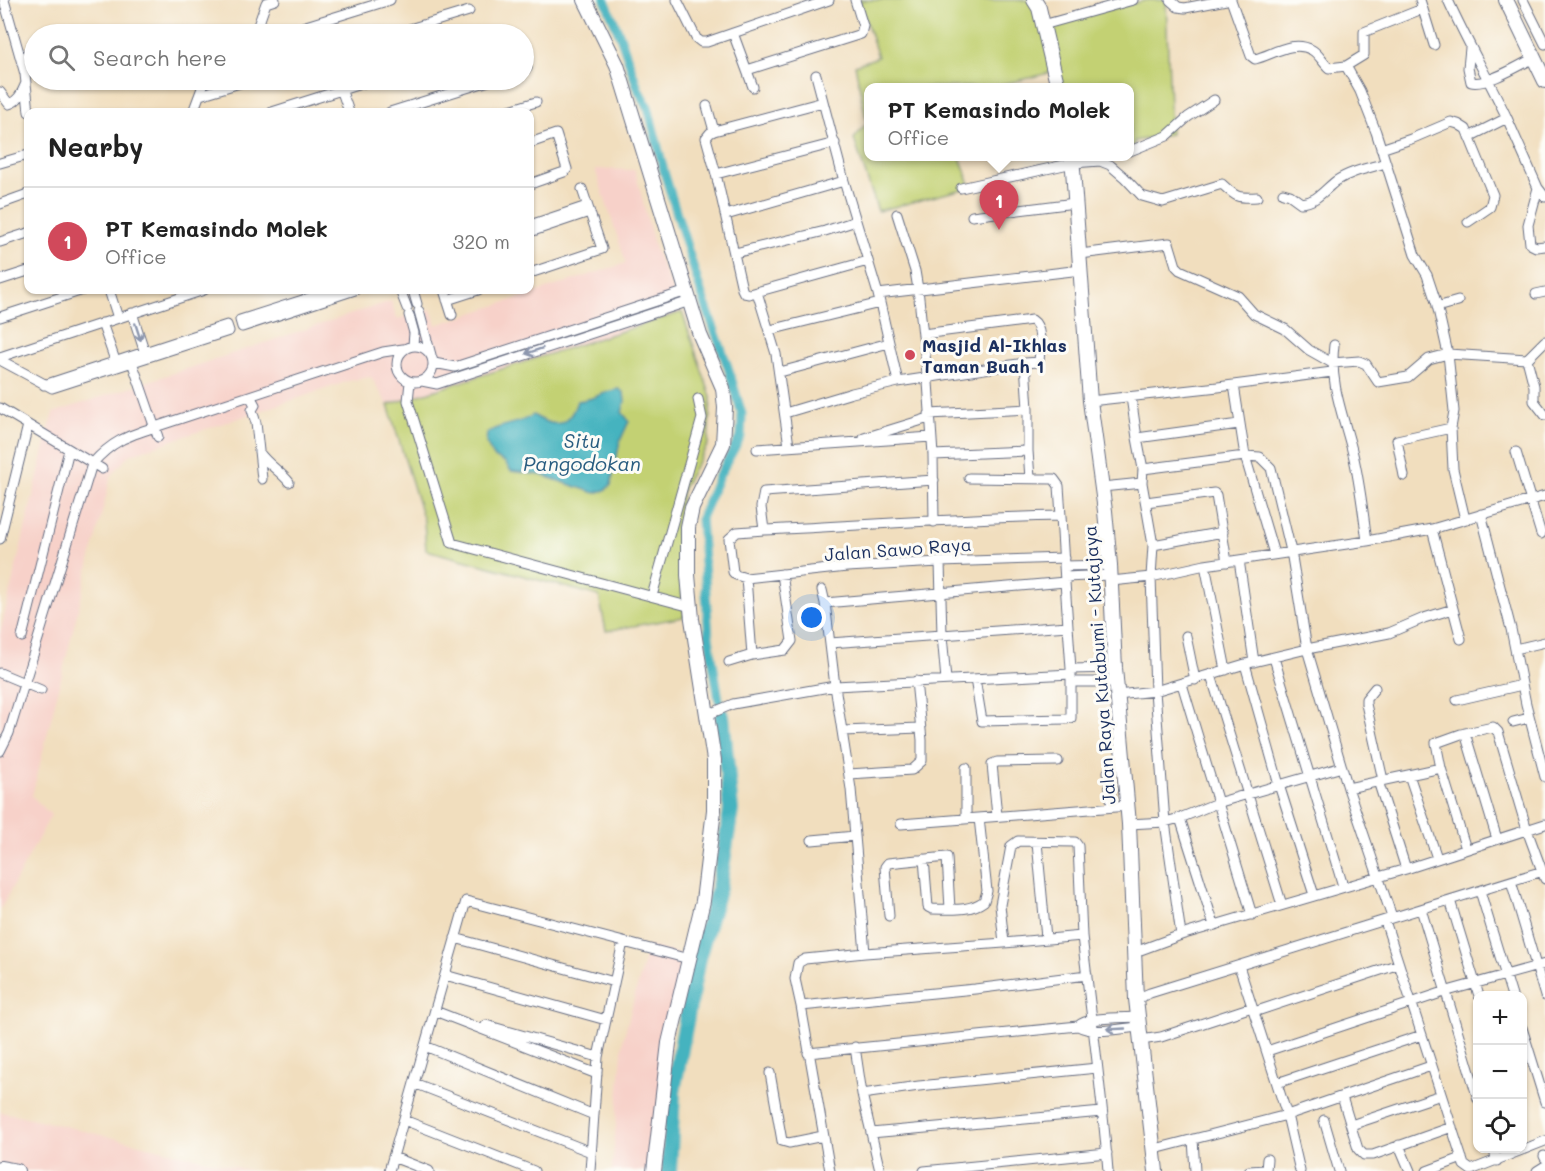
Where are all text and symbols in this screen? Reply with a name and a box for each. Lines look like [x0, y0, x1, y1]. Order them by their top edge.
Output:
search box [24, 24, 534, 90]
icon: search [45, 41, 78, 74]
text: Search here [93, 43, 227, 72]
popup [864, 83, 1134, 161]
text: PT Kemasindo Molek [888, 95, 1110, 124]
text: Office [888, 124, 949, 150]
text: Nearby [48, 130, 143, 164]
pin: 1 [980, 180, 1018, 230]
text: PT Kemasindo Molek [105, 214, 328, 243]
text: 1 [63, 228, 72, 254]
text: 320 m [452, 228, 510, 254]
text: Office [105, 243, 167, 269]
one-way arrow [133, 322, 144, 341]
place label: Masjid Al-Ikhlas Taman Buah 1 [922, 333, 1067, 378]
one-way arrow [525, 347, 544, 358]
marker: Masjid Al-Ikhlas Taman Buah 1 [903, 348, 917, 362]
water label: Situ Pangodokan [523, 427, 641, 476]
street label: Jalan Raya Kutabumi - Kutajaya [1077, 525, 1121, 805]
street label: Jalan Sawo Raya [824, 532, 972, 566]
your location [797, 603, 826, 632]
map controls [1473, 991, 1527, 1153]
button: + [1473, 991, 1527, 1045]
one-way arrow [1107, 1023, 1126, 1034]
button: − [1473, 1045, 1527, 1099]
button: locate [1473, 1099, 1527, 1153]

